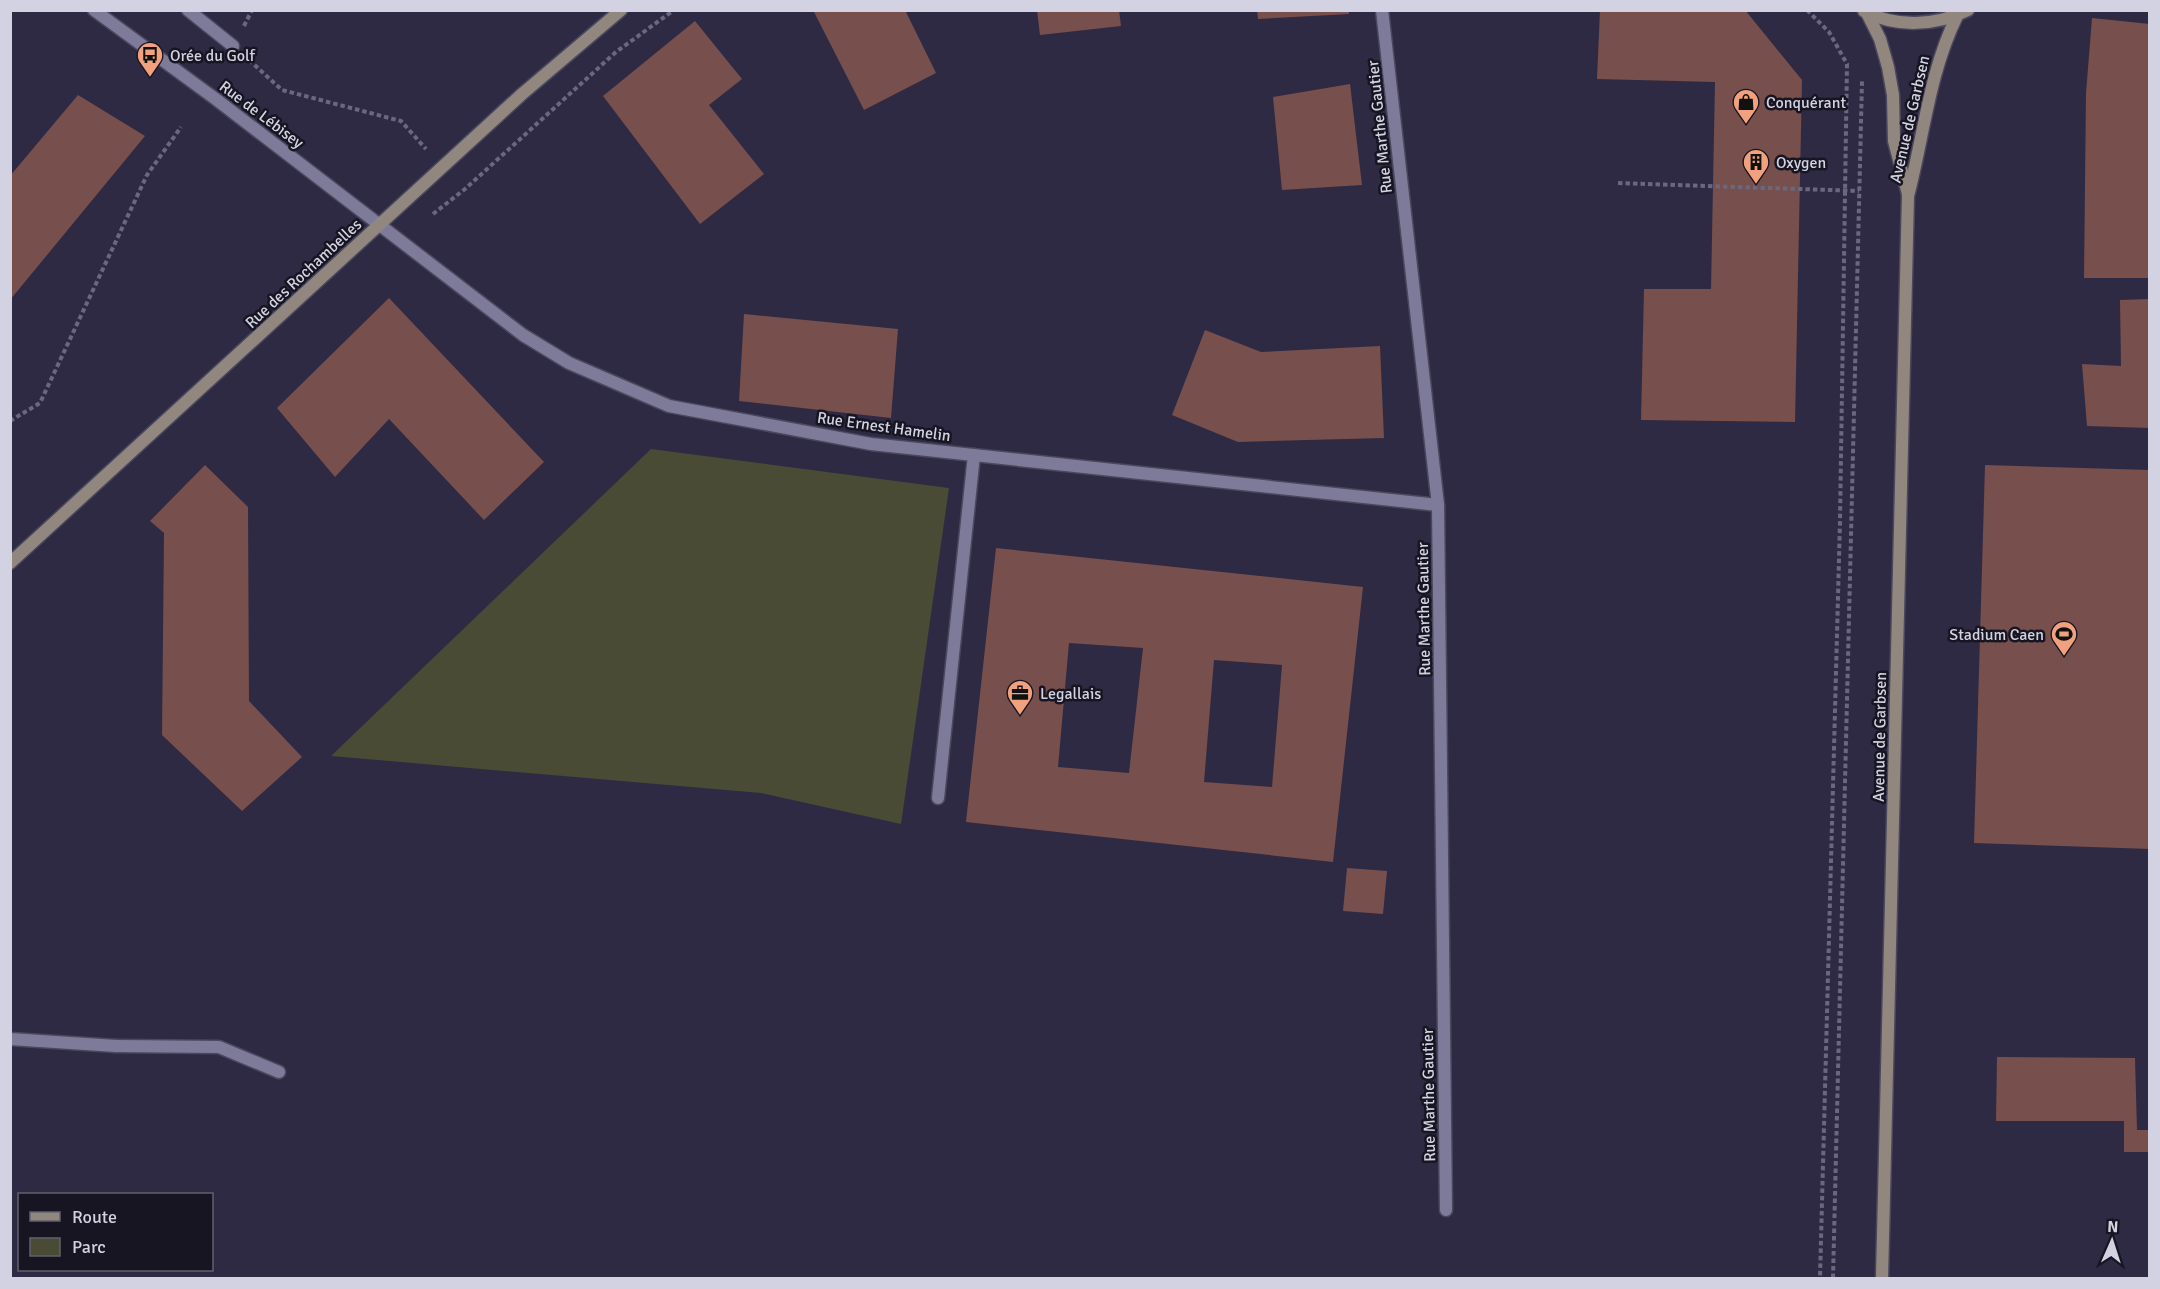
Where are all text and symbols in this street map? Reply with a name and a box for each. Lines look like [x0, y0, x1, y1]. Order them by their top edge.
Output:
bus stop icon: Orée du Golf [135, 40, 165, 78]
place label: Orée du Golf [170, 46, 256, 66]
street label: Avenue de Garbsen [1886, 54, 1934, 185]
street label: Rue Marthe Gautier [1363, 59, 1397, 194]
street label: Rue de Lébisey [215, 77, 308, 153]
shop icon: Conquérant [1731, 87, 1761, 125]
place label: Conquérant [1766, 93, 1846, 113]
building icon: Oxygen [1741, 147, 1771, 185]
place label: Oxygen [1776, 153, 1826, 173]
street label: Rue des Rochambelles [241, 215, 366, 333]
street label: Rue Ernest Hamelin [816, 408, 952, 446]
street label: Rue Marthe Gautier [1413, 542, 1435, 676]
sports icon: Stadium Caen [2049, 619, 2079, 657]
place label: Stadium Caen [1949, 625, 2044, 645]
street label: Avenue de Garbsen [1869, 672, 1891, 802]
office icon: Legallais [1005, 678, 1035, 716]
place label: Legallais [1040, 684, 1101, 704]
street label: Rue Marthe Gautier [1418, 1028, 1440, 1162]
legend [18, 1193, 213, 1271]
text: Route [72, 1206, 117, 1228]
north arrow [2082, 1211, 2142, 1271]
text: N [2107, 1217, 2119, 1237]
text: Parc [72, 1236, 106, 1258]

